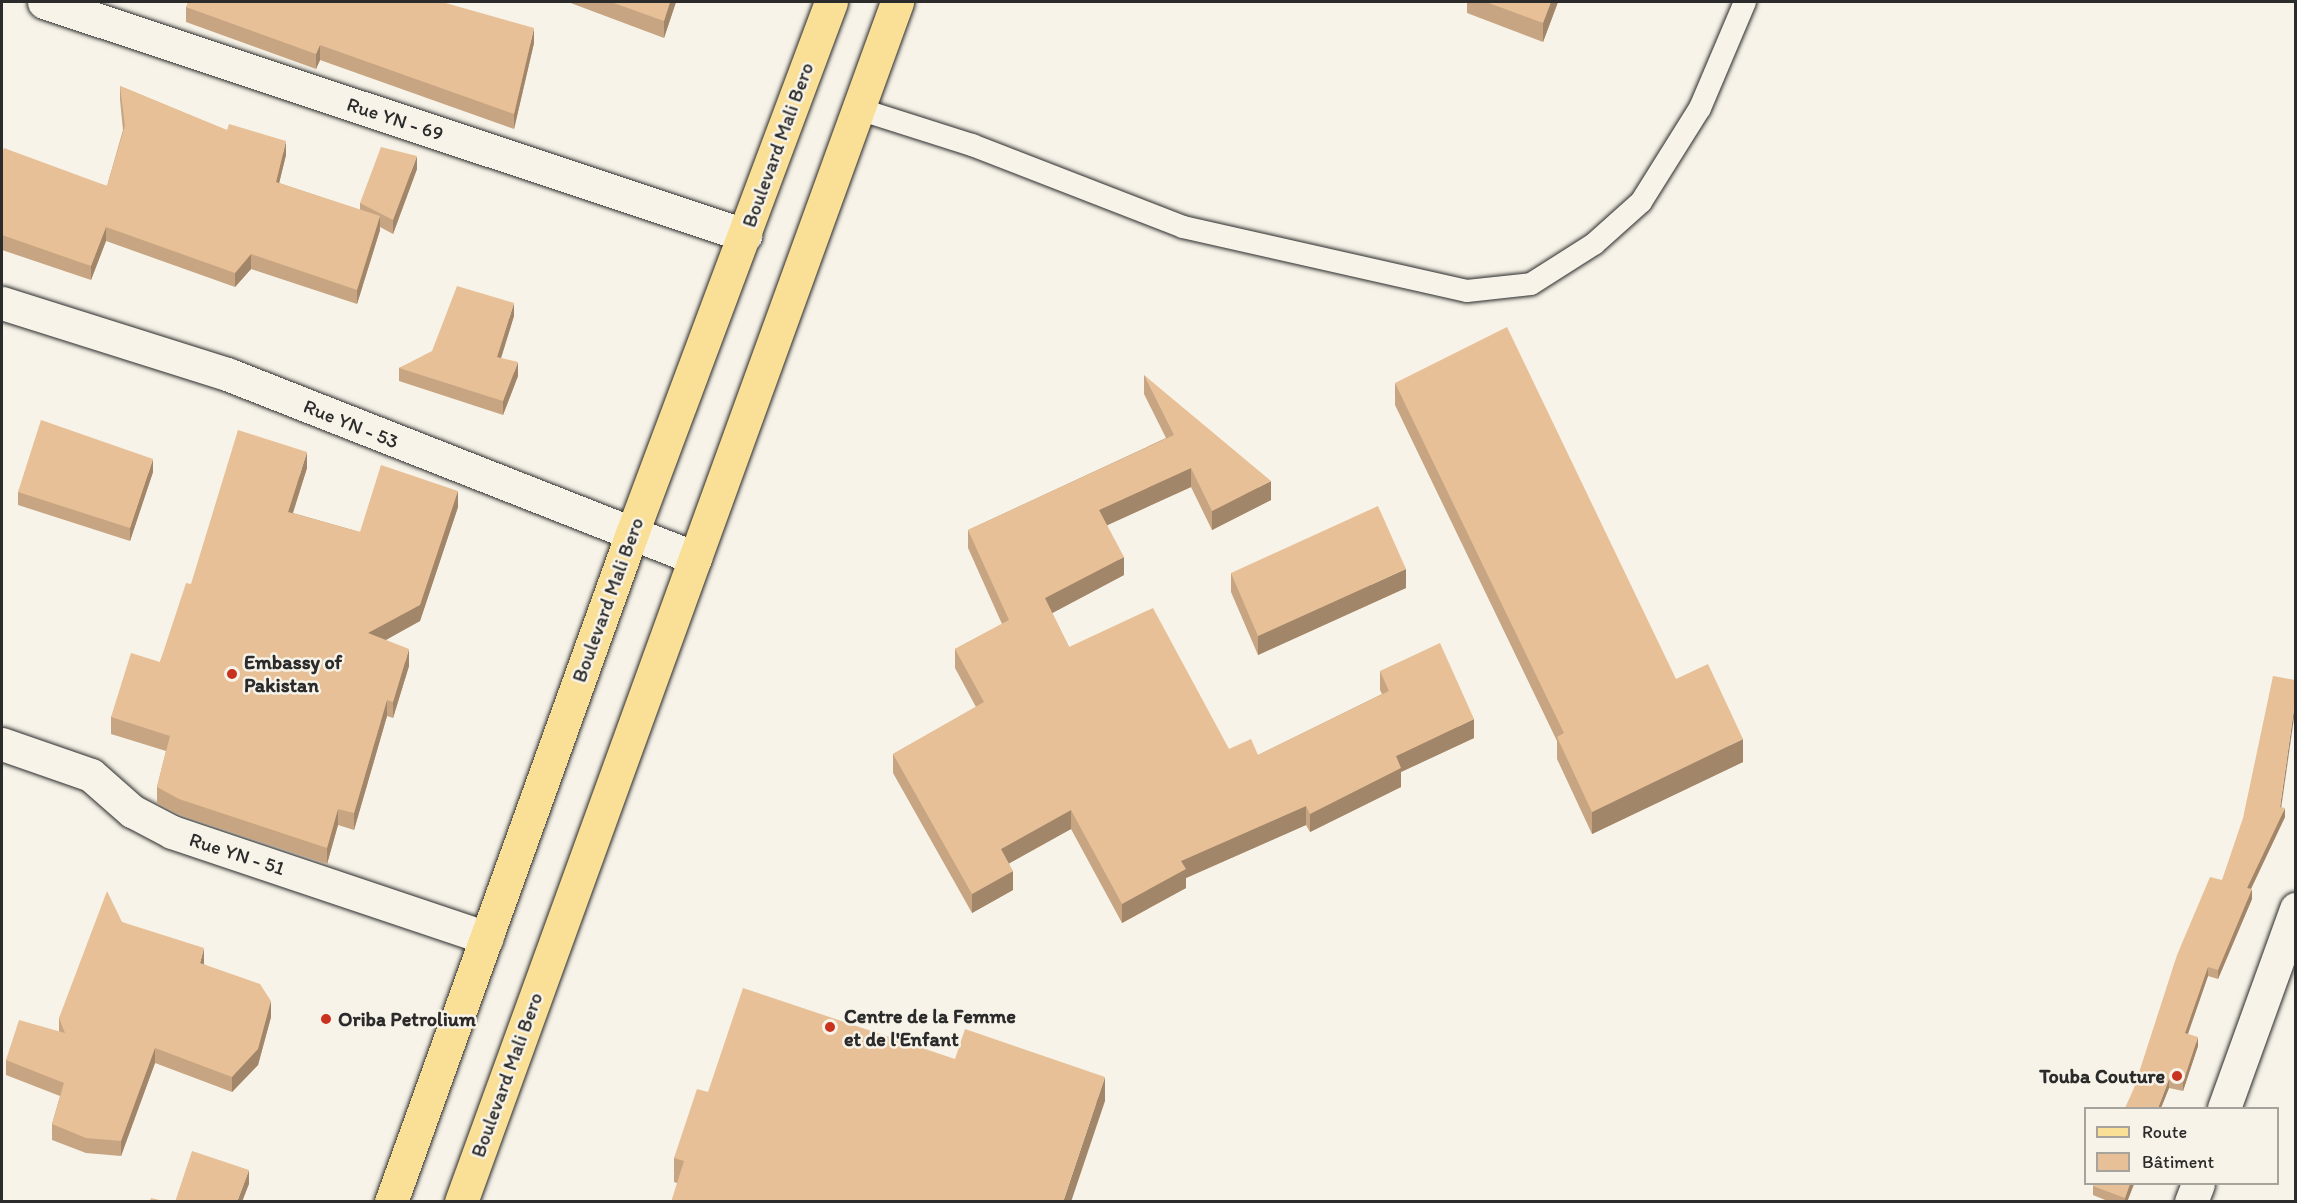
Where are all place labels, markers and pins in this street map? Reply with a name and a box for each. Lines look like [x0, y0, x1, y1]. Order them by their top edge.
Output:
place label: Embassy of Pakistan [244, 650, 342, 697]
marker: Embassy of Pakistan [225, 667, 239, 681]
place label: Centre de la Femme et de l'Enfant [844, 1004, 1014, 1051]
place label: Oriba Petrolium [338, 1007, 474, 1031]
marker: Oriba Petrolium [319, 1012, 333, 1026]
marker: Centre de la Femme et de l'Enfant [821, 1018, 839, 1036]
place label: Touba Couture [2040, 1064, 2165, 1088]
marker: Touba Couture [2170, 1069, 2184, 1083]

